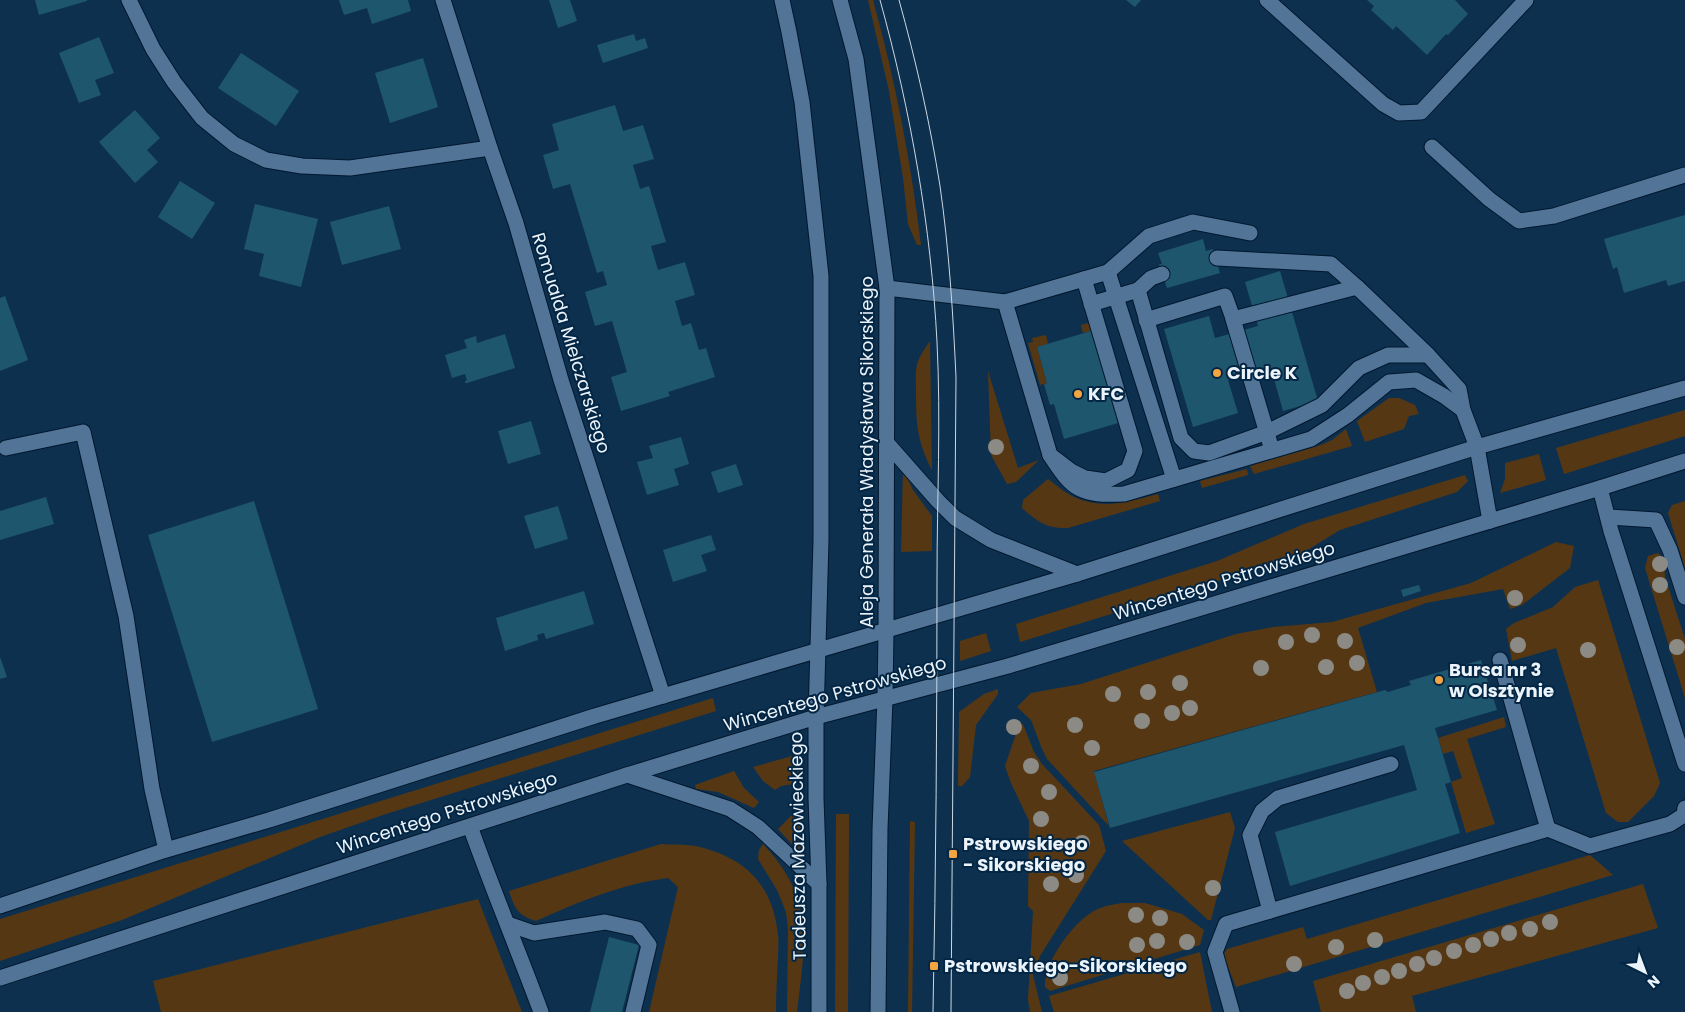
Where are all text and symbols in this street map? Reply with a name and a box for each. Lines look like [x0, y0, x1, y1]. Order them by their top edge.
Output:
street label: Romualda Mielczarskiego [526, 229, 617, 456]
street label: Aleja Generała Władysława Sikorskiego [854, 276, 879, 628]
place label: Circle K [1227, 360, 1298, 385]
marker: Circle K [1211, 367, 1223, 379]
place label: KFC [1088, 381, 1124, 406]
marker: KFC [1072, 388, 1084, 400]
street label: Wincentego Pstrowskiego [1110, 535, 1338, 626]
street label: Wincentego Pstrowskiego [721, 650, 949, 737]
place label: Bursa nr 3 w Olsztynie [1449, 657, 1554, 703]
marker: Bursa nr 3 w Olsztynie [1433, 674, 1445, 686]
street label: Tadeusza Mazowieckiego [783, 732, 812, 960]
street label: Wincentego Pstrowskiego [333, 765, 560, 860]
place label: Pstrowskiego - Sikorskiego [963, 831, 1088, 877]
marker: Pstrowskiego - Sikorskiego [947, 848, 959, 860]
north arrow [1620, 947, 1670, 997]
place label: Pstrowskiego-Sikorskiego [944, 953, 1187, 978]
marker: Pstrowskiego-Sikorskiego [928, 960, 940, 972]
text: N [1643, 971, 1664, 993]

